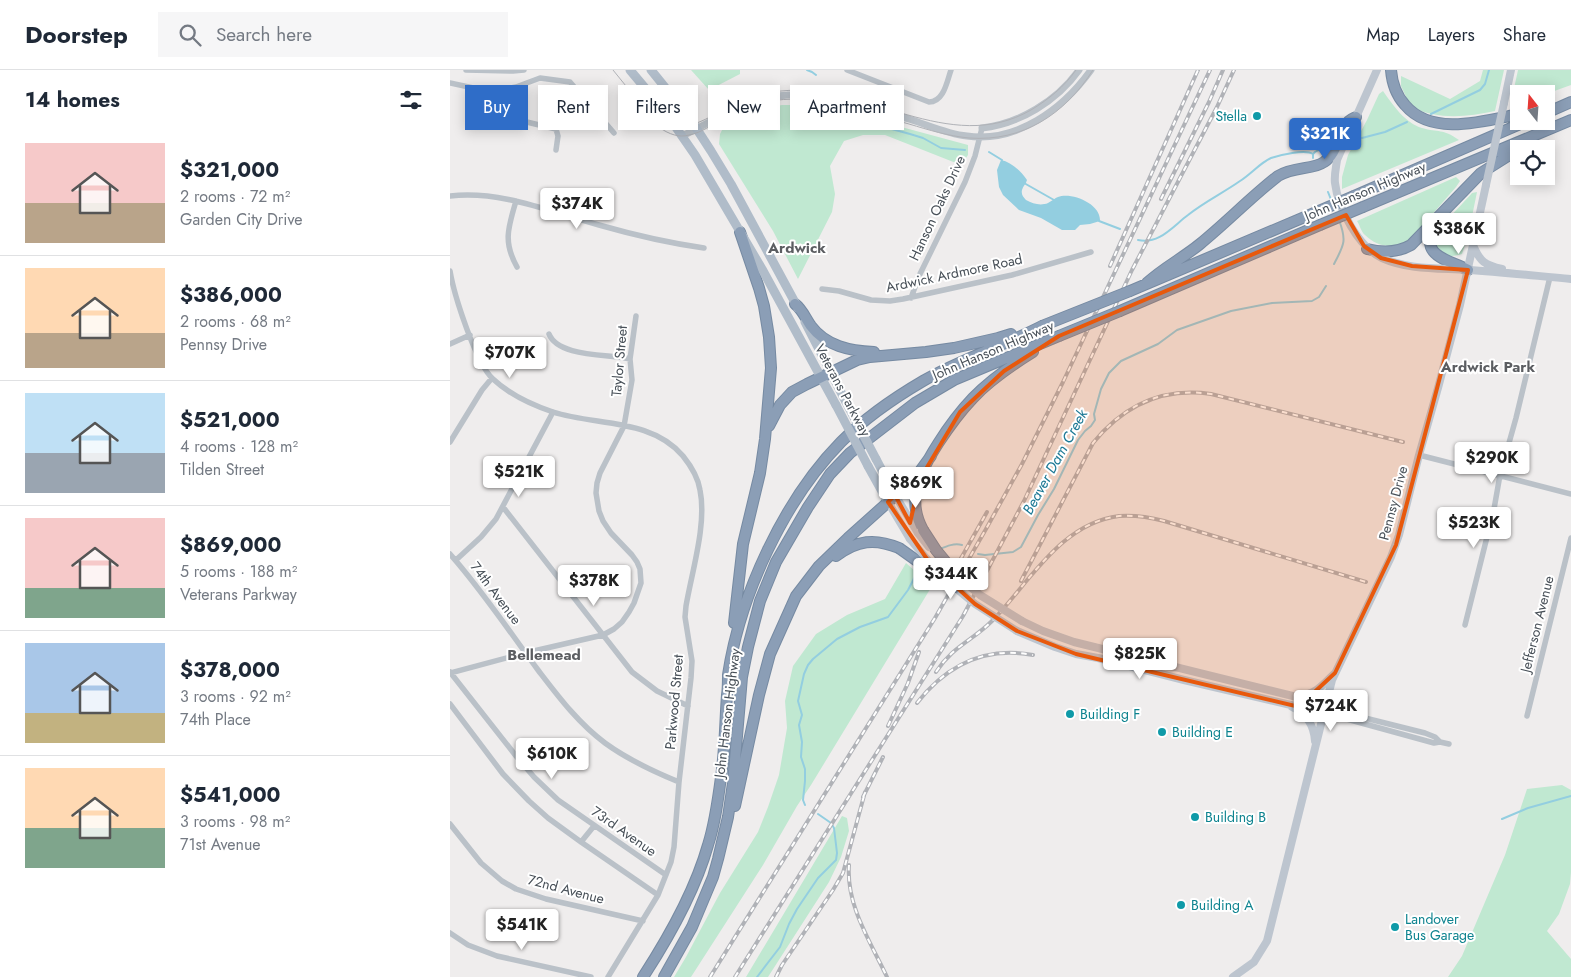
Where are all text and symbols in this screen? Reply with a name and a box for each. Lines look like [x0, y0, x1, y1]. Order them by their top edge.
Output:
search box [158, 12, 508, 57]
text: Doorstep [25, 17, 128, 52]
icon: search [176, 21, 204, 49]
text: Search here [216, 21, 312, 48]
text: Map [1366, 22, 1400, 48]
text: Layers [1428, 22, 1475, 48]
text: Share [1503, 22, 1546, 48]
text: 14 homes [25, 85, 120, 115]
chip: Buy [465, 85, 528, 130]
chip: Rent [538, 85, 608, 130]
chip: Filters [618, 85, 698, 130]
chip: New [708, 85, 780, 130]
chip: Apartment [790, 85, 904, 130]
north arrow [1510, 85, 1555, 130]
map controls [1510, 85, 1555, 185]
icon: filters [397, 86, 425, 114]
place label: Stella [1216, 106, 1247, 126]
marker: Stella [1251, 110, 1263, 122]
pin: $321K [1290, 118, 1360, 160]
text: $321K [1300, 122, 1350, 145]
button: locate [1510, 140, 1555, 185]
street label: Hanson Oaks Drive [904, 152, 970, 264]
text: $321,000 [180, 155, 279, 185]
street label: John Hanson Highway [1299, 156, 1430, 226]
icon: home [65, 163, 125, 223]
text: 2 rooms · 72 m² [180, 185, 290, 208]
pin: $374K [542, 188, 612, 230]
text: $374K [551, 192, 603, 215]
text: Garden City Drive [180, 208, 303, 231]
pin: $386K [1424, 212, 1494, 255]
text: $386K [1433, 217, 1485, 240]
district label: Ardwick [767, 237, 826, 259]
street label: Ardwick Ardmore Road [884, 249, 1024, 297]
text: $386,000 [180, 280, 282, 310]
icon: home [65, 288, 125, 348]
text: 2 rooms · 68 m² [180, 310, 291, 333]
street label: John Hanson Highway [927, 315, 1058, 385]
street label: Taylor Street [606, 324, 632, 397]
text: Pennsy Drive [180, 333, 267, 356]
pin: $707K [475, 336, 545, 379]
street label: Veterans Parkway [810, 340, 876, 441]
text: $707K [484, 341, 536, 364]
district label: Ardwick Park [1440, 356, 1536, 378]
text: $521,000 [180, 405, 280, 435]
water label: Beaver Dam Creek [1017, 405, 1093, 519]
icon: home [65, 413, 125, 473]
text: 4 rooms · 128 m² [180, 435, 298, 458]
pin: $290K [1457, 442, 1527, 484]
text: $290K [1466, 446, 1518, 469]
pin: $521K [484, 456, 554, 498]
text: Tilden Street [180, 458, 264, 481]
text: $521K [494, 460, 544, 483]
street label: Pennsy Drive [1373, 464, 1413, 542]
pin: $869K [881, 466, 951, 509]
text: $869K [890, 471, 942, 494]
pin: $523K [1439, 506, 1509, 549]
text: $523K [1448, 511, 1500, 534]
text: $869,000 [180, 530, 281, 560]
icon: home [65, 538, 125, 598]
street label: 74th Avenue [466, 557, 526, 629]
pin: $344K [916, 558, 986, 600]
text: 5 rooms · 188 m² [180, 560, 297, 583]
text: $344K [924, 562, 978, 585]
pin: $378K [559, 564, 629, 607]
text: $378K [569, 569, 619, 592]
street label: Jefferson Avenue [1515, 574, 1559, 676]
text: Veterans Parkway [180, 583, 297, 606]
pin: $825K [1105, 638, 1175, 680]
text: $825K [1114, 642, 1166, 665]
district label: Bellemead [507, 644, 581, 666]
street label: John Hanson Highway [709, 646, 745, 781]
street label: Parkwood Street [660, 653, 688, 750]
text: $378,000 [180, 655, 280, 685]
icon: home [65, 663, 125, 723]
text: 3 rooms · 92 m² [180, 685, 291, 708]
pin: $724K [1296, 690, 1366, 732]
text: $724K [1305, 694, 1357, 717]
place label: Building F [1080, 704, 1140, 724]
text: 74th Place [180, 708, 251, 731]
marker: Building F [1064, 708, 1076, 720]
place label: Building E [1172, 722, 1233, 742]
marker: Building E [1156, 726, 1168, 738]
pin: $610K [517, 738, 587, 780]
text: $610K [527, 742, 577, 765]
text: $541,000 [180, 780, 280, 810]
icon: home [65, 788, 125, 848]
street label: 73rd Avenue [587, 801, 661, 861]
place label: Building B [1205, 807, 1266, 827]
text: 3 rooms · 98 m² [180, 810, 290, 833]
marker: Building B [1189, 811, 1201, 823]
text: 71st Avenue [180, 833, 261, 856]
street label: 72nd Avenue [526, 869, 606, 909]
place label: Building A [1191, 895, 1254, 915]
marker: Building A [1175, 899, 1187, 911]
pin: $541K [487, 908, 557, 951]
place label: Landover Bus Garage [1405, 909, 1474, 945]
text: $541K [497, 913, 547, 936]
marker: Landover Bus Garage [1389, 921, 1401, 933]

